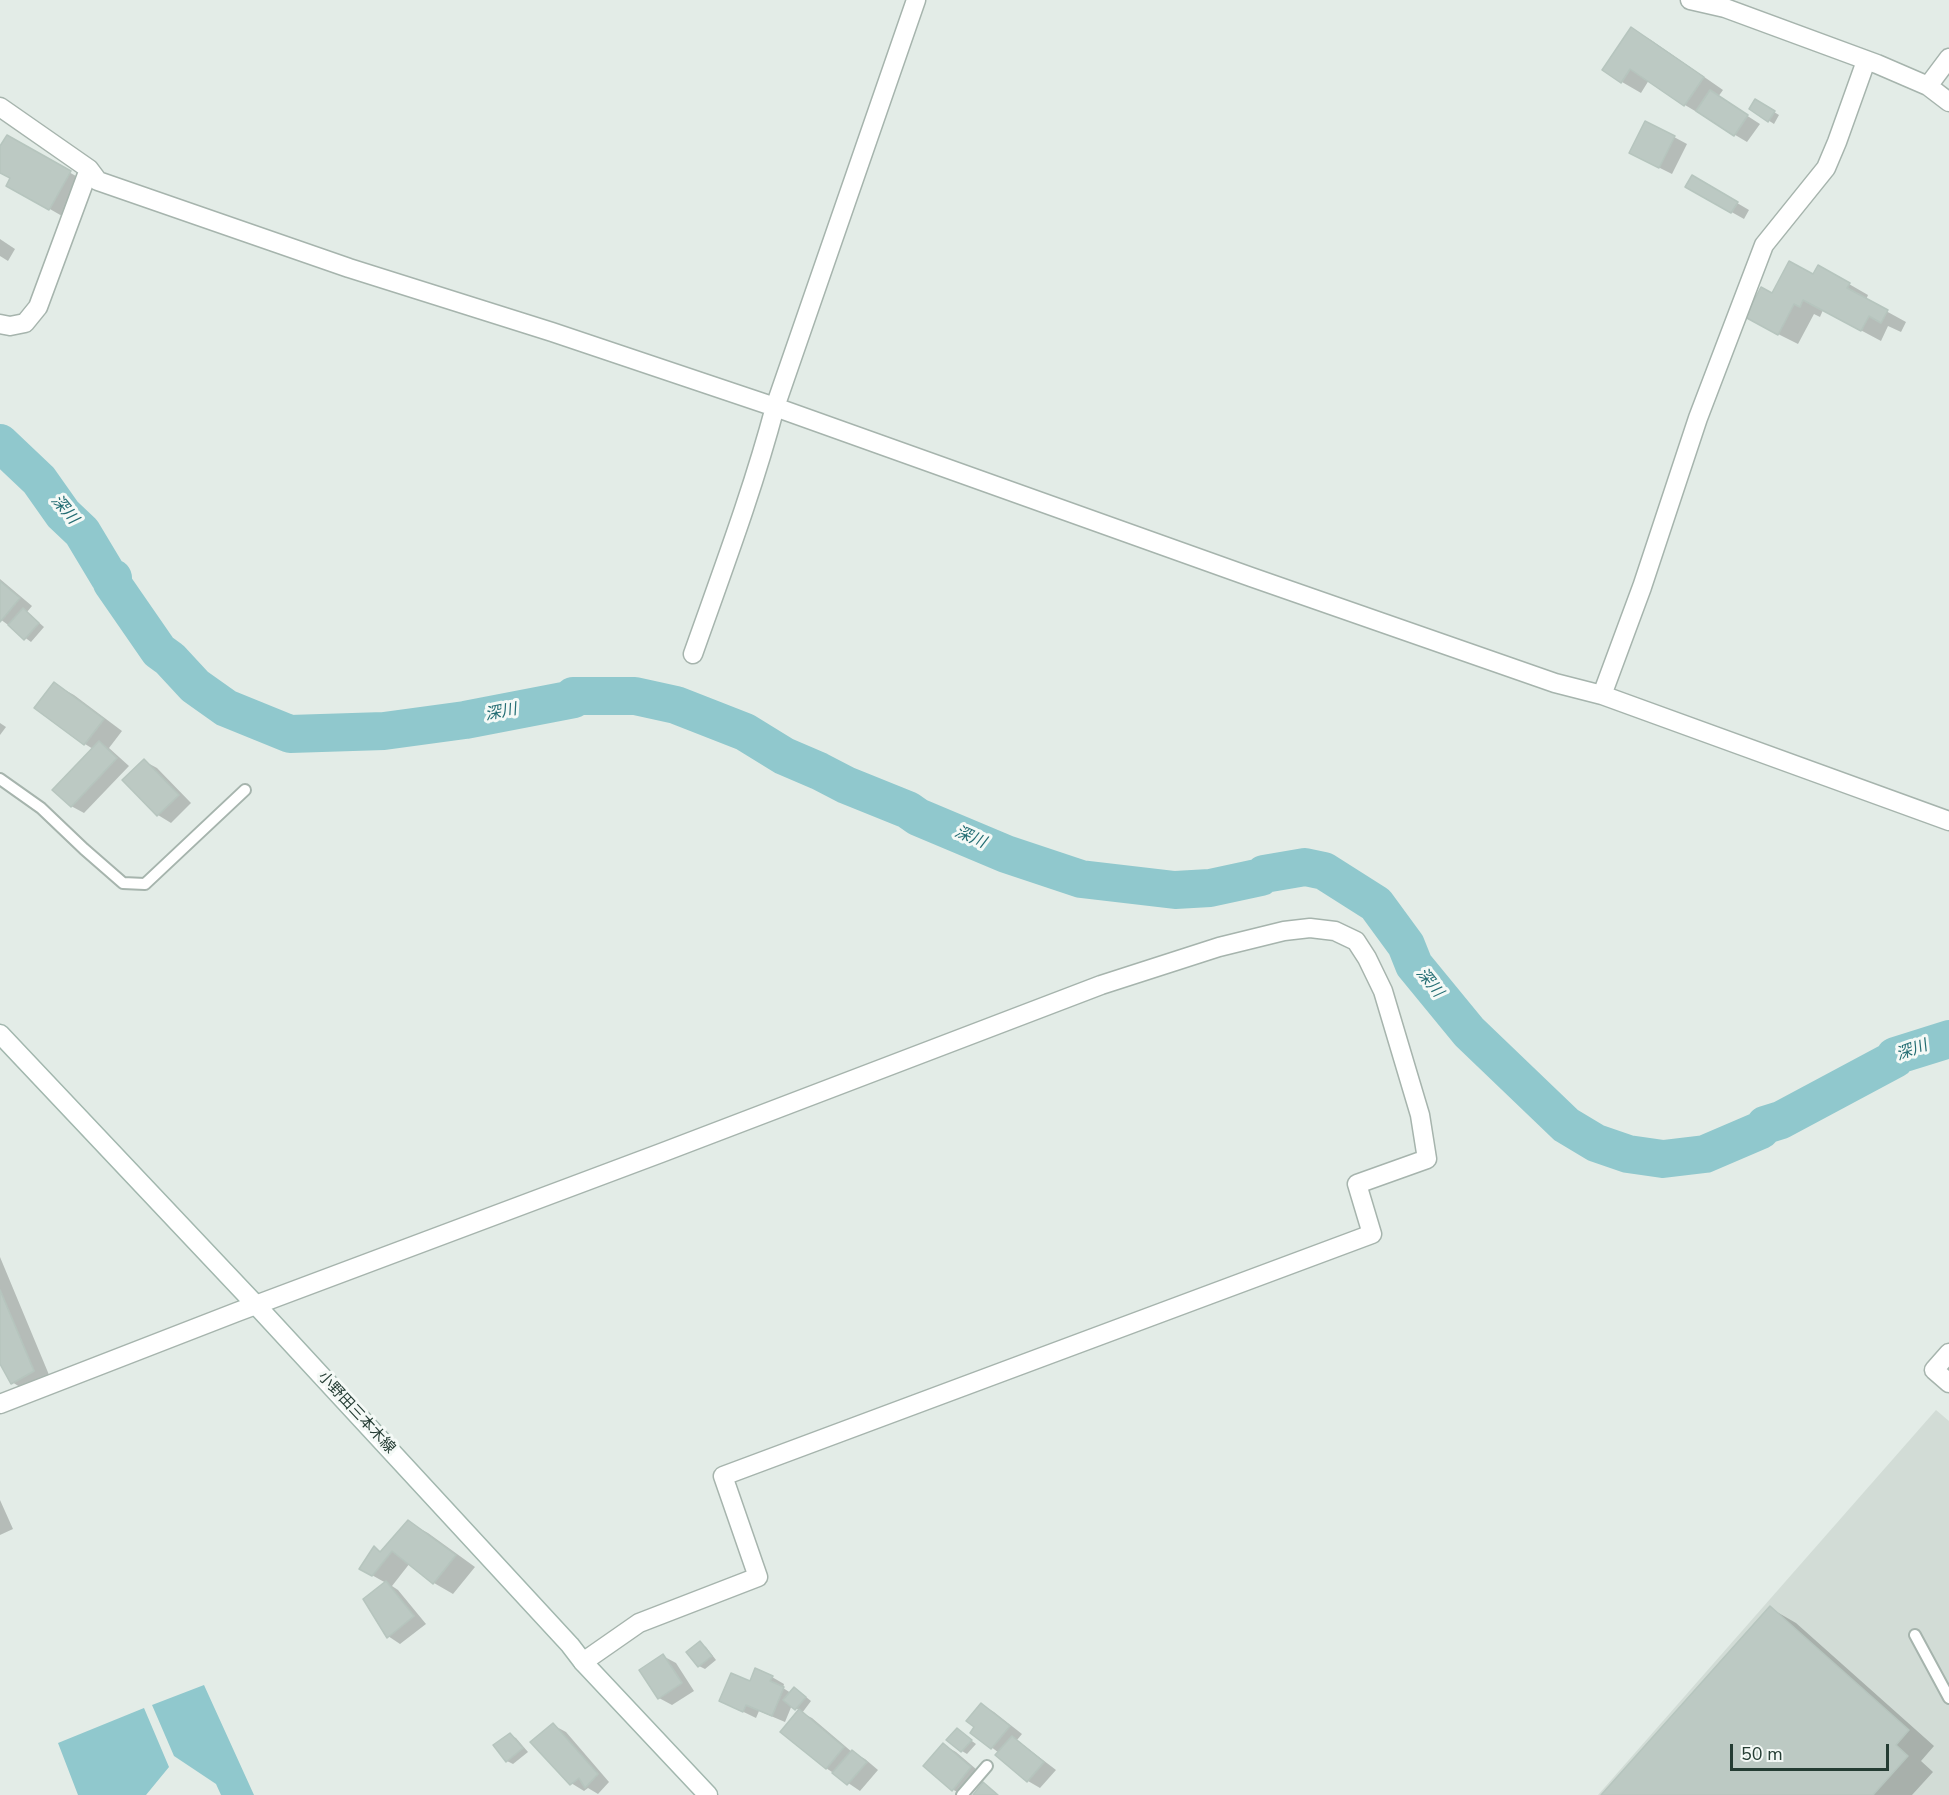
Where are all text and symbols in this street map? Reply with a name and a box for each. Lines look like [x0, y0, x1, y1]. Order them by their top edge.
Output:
water label: 深川 [46, 492, 82, 528]
water label: 深川 [483, 701, 519, 725]
water label: 深川 [952, 823, 988, 853]
water label: 深川 [1411, 965, 1447, 1001]
water label: 深川 [1894, 1037, 1930, 1065]
street label: 小野田三本木線 [314, 1368, 398, 1458]
scale bar [1733, 1732, 1892, 1770]
text: 50 m [1741, 1742, 1783, 1766]

